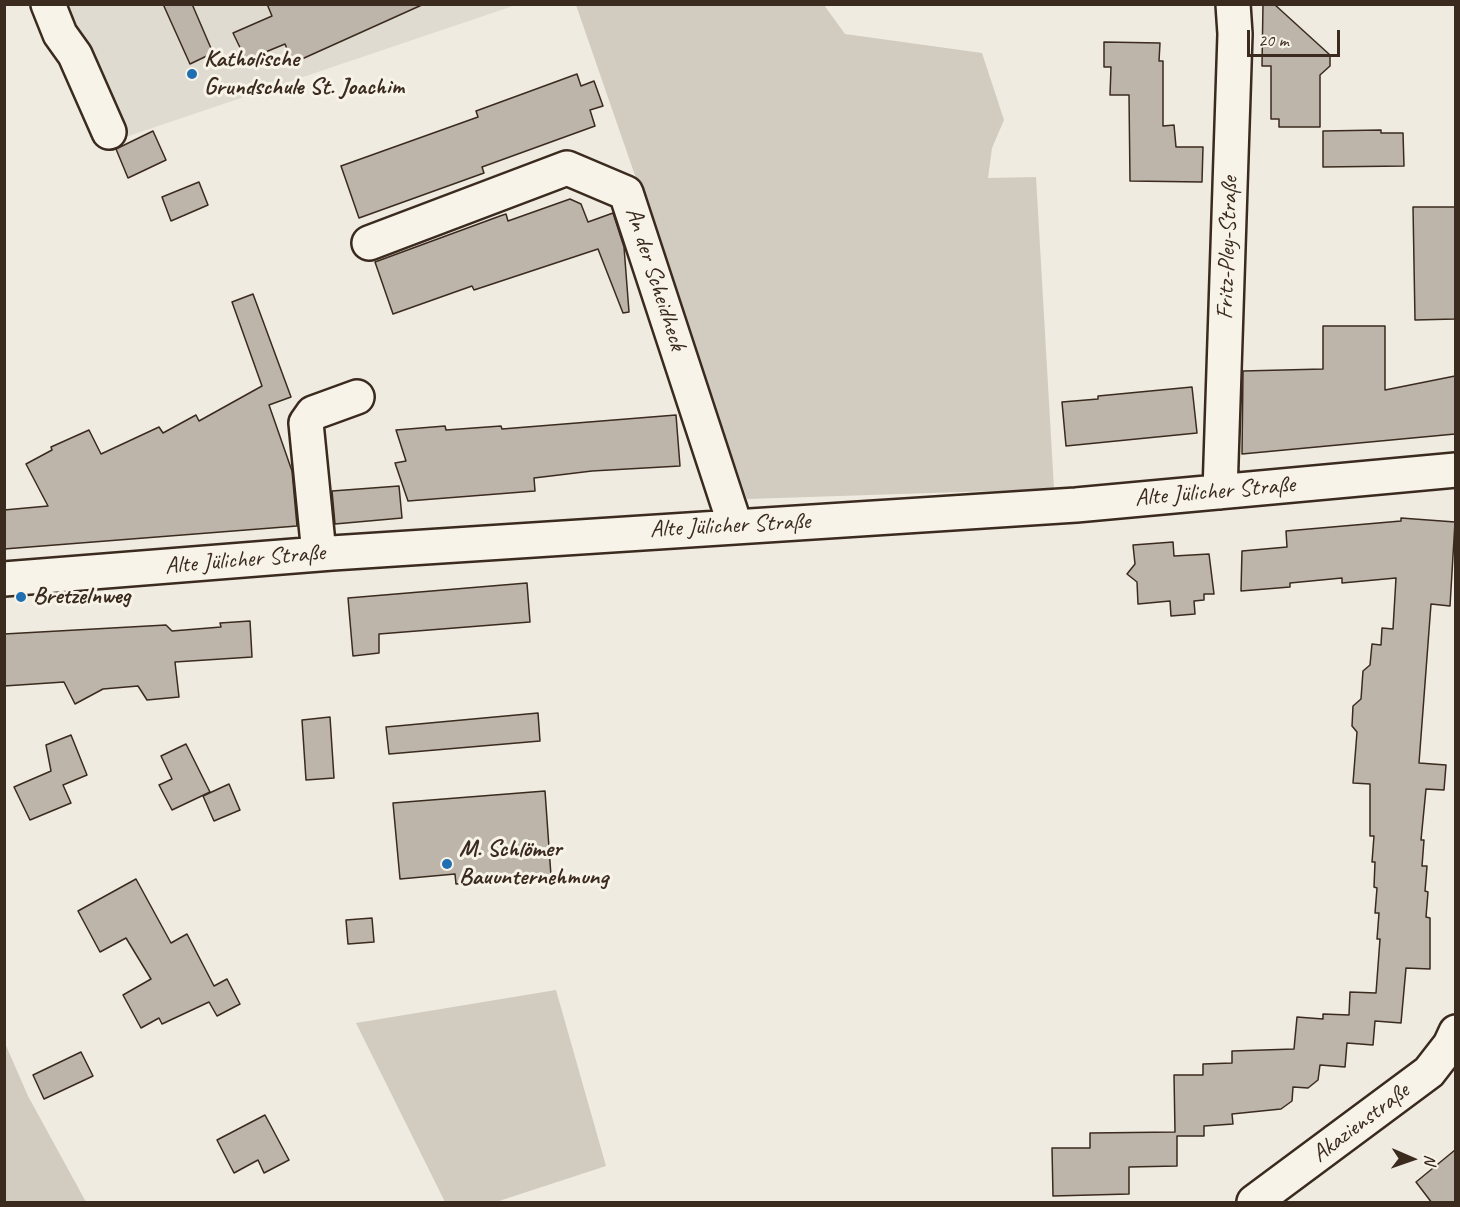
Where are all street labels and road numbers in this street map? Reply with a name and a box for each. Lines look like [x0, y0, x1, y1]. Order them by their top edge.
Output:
street label: Fritz-Pley-Straße [1211, 176, 1245, 320]
street label: An der Scheidheck [618, 204, 692, 354]
street label: Alte Jülicher Straße [1134, 471, 1296, 513]
street label: Alte Jülicher Straße [649, 507, 811, 545]
street label: Alte Jülicher Straße [164, 539, 326, 581]
street label: Akazienstraße [1307, 1077, 1415, 1169]

